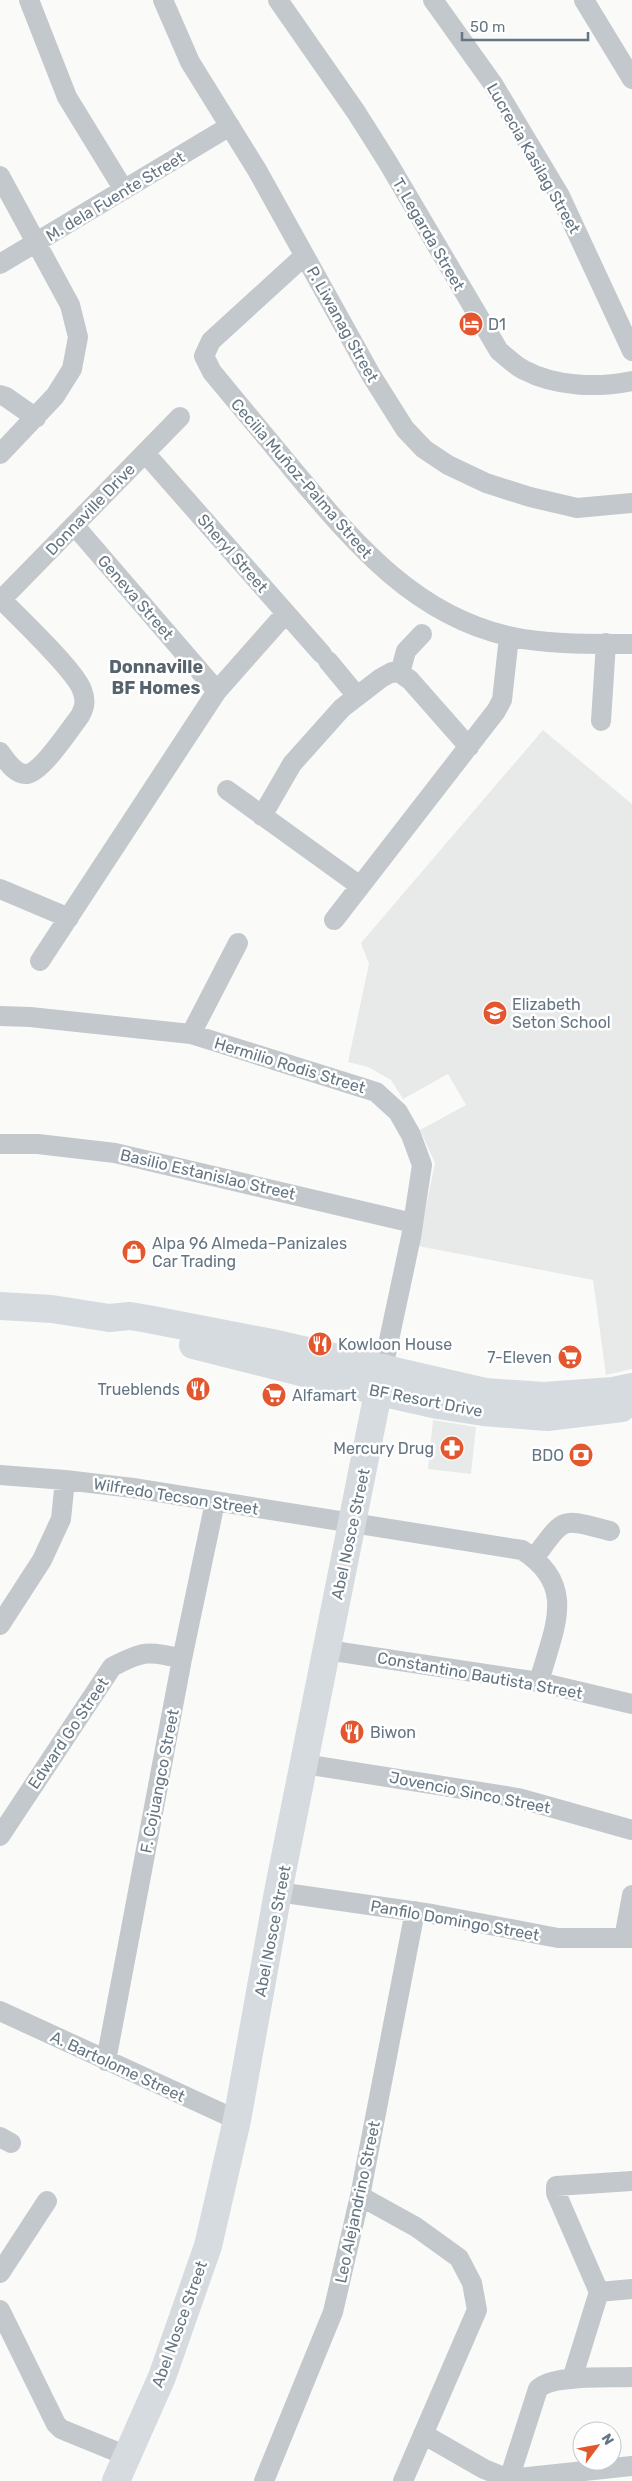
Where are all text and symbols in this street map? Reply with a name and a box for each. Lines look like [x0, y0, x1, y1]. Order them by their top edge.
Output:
scale bar [462, 10, 588, 42]
text: 50 m [470, 18, 505, 36]
street label: Lucrecia Kasilag Street [483, 80, 584, 237]
street label: M. dela Fuente Street [42, 147, 188, 245]
street label: T. Legarda Street [389, 175, 468, 294]
street label: P. Liwanag Street [303, 263, 382, 386]
hotel icon: D1 [458, 311, 484, 337]
place label: D1 [488, 315, 506, 334]
street label: Cecilia Muñoz-Palma Street [227, 395, 376, 562]
street label: Donnaville Drive [42, 460, 139, 559]
street label: Sheryl Street [193, 510, 272, 596]
street label: Geneva Street [94, 551, 177, 643]
district label: Donnaville BF Homes [109, 656, 203, 699]
place label: Elizabeth Seton School [512, 995, 611, 1032]
school or university icon: Elizabeth Seton School [482, 1000, 508, 1026]
street label: Hermilio Rodis Street [212, 1033, 368, 1097]
street label: Basilio Estanislao Street [118, 1145, 297, 1204]
place label: Alpa 96 Almeda–Panizales Car Trading [152, 1234, 347, 1271]
shop icon: Alpa 96 Almeda–Panizales Car Trading [121, 1239, 147, 1265]
restaurant icon: Kowloon House [307, 1331, 333, 1357]
place label: Kowloon House [338, 1335, 452, 1354]
supermarket icon: 7-Eleven [557, 1344, 583, 1370]
place label: 7-Eleven [487, 1348, 552, 1367]
restaurant icon: Trueblends [185, 1376, 211, 1402]
place label: Trueblends [98, 1380, 180, 1399]
street label: BF Resort Drive [368, 1380, 484, 1421]
supermarket icon: Alfamart [261, 1382, 287, 1408]
place label: Alfamart [292, 1386, 357, 1405]
pharmacy icon: Mercury Drug [439, 1435, 465, 1461]
place label: Mercury Drug [333, 1439, 434, 1458]
bank icon: BDO [568, 1442, 594, 1468]
place label: BDO [531, 1446, 564, 1465]
street label: Abel Nosce Street [327, 1467, 374, 1601]
street label: Wilfredo Tecson Street [92, 1474, 260, 1519]
street label: Constantino Bautista Street [376, 1648, 584, 1703]
street label: Edward Go Street [24, 1674, 113, 1793]
street label: F. Cojuangco Street [136, 1708, 183, 1855]
restaurant icon: Biwon [339, 1719, 365, 1745]
place label: Biwon [370, 1723, 416, 1742]
street label: Jovencio Sinco Street [388, 1768, 552, 1817]
street label: Abel Nosce Street [250, 1864, 295, 1998]
street label: Panfilo Domingo Street [369, 1896, 541, 1945]
street label: A. Bartolome Street [48, 2027, 188, 2106]
street label: Leo Alejandrino Street [331, 2119, 384, 2285]
street label: Abel Nosce Street [148, 2258, 211, 2390]
north arrow [572, 2421, 622, 2471]
text: N [598, 2431, 617, 2448]

